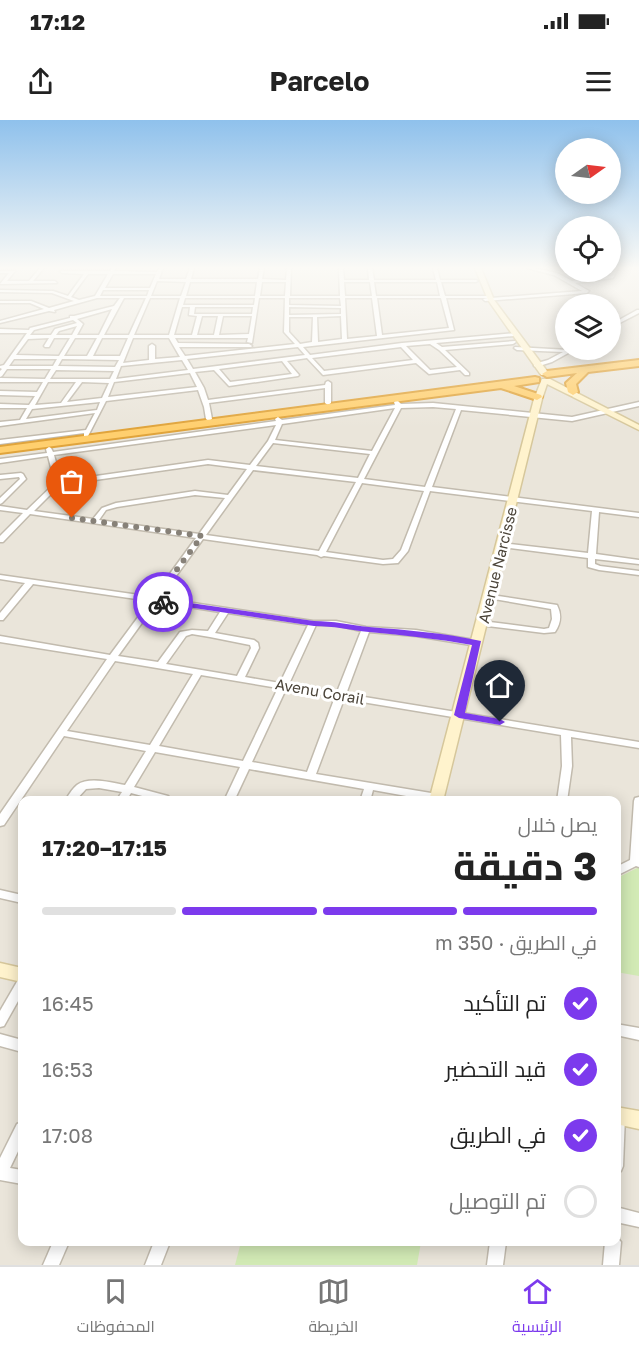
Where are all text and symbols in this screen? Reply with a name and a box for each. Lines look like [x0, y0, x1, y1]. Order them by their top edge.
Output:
text: 17:12 [30, 8, 85, 35]
icon: share [24, 65, 57, 98]
text: Parcelo [269, 65, 370, 97]
icon: menu [582, 65, 615, 98]
north arrow [555, 138, 621, 204]
map controls [555, 138, 621, 360]
button: locate [555, 216, 621, 282]
button: layers [555, 294, 621, 360]
pin [46, 456, 97, 518]
icon: bag [55, 465, 88, 498]
street label: Avenue Narcisse [474, 505, 520, 625]
courier [133, 572, 193, 632]
icon: bike [147, 586, 180, 619]
pin [474, 660, 525, 722]
icon: home [483, 669, 516, 702]
street label: Avenu Corail [274, 674, 366, 708]
text: يصل خلال [518, 812, 597, 836]
text: 17:15–17:20 [42, 834, 167, 861]
text: 3 دقيقة [453, 842, 597, 889]
text: في الطريق · 350 m [435, 930, 597, 954]
icon: check [564, 987, 597, 1020]
text: تم التأكيد [463, 989, 546, 1016]
text: 16:45 [42, 991, 94, 1015]
icon: check [564, 1053, 597, 1086]
text: قيد التحضير [445, 1055, 546, 1082]
text: 16:53 [42, 1057, 93, 1081]
icon: check [564, 1119, 597, 1152]
text: في الطريق [450, 1121, 546, 1148]
text: 17:08 [42, 1123, 93, 1147]
text: تم التوصيل [449, 1187, 546, 1214]
tab: المحفوظات [77, 1275, 155, 1341]
tab: الخريطة [308, 1275, 358, 1341]
tab: الرئيسية [512, 1275, 562, 1341]

